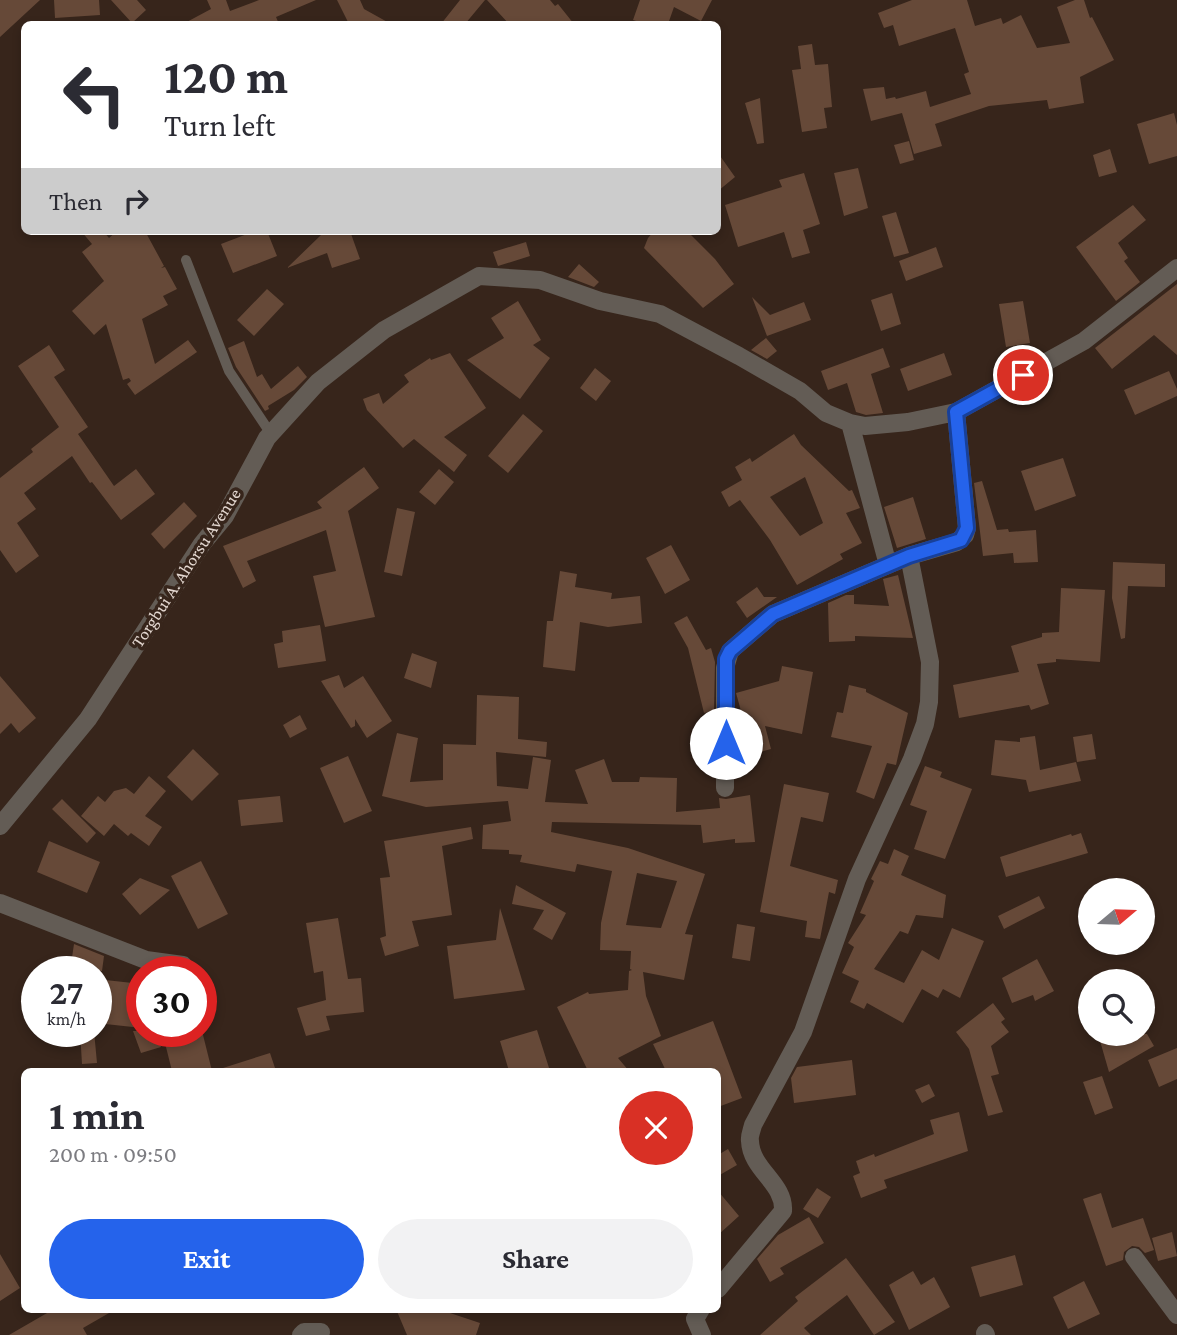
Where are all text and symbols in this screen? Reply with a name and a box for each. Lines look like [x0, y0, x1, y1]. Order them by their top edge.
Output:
icon: left [49, 49, 140, 140]
text: 120 m [164, 49, 288, 104]
text: Turn left [164, 107, 275, 143]
icon: right [117, 182, 155, 220]
text: Then [49, 187, 103, 216]
pin [993, 345, 1053, 405]
icon: arrive [1004, 356, 1042, 394]
street label: Torgbui A. Ahorsu Avenue [127, 485, 245, 651]
position arrow [689, 706, 763, 780]
north arrow [1078, 878, 1155, 956]
map controls [1078, 878, 1155, 1046]
speed limit sign: 30 [126, 956, 217, 1047]
button: search [1078, 969, 1155, 1046]
text: 27 [50, 973, 83, 1012]
text: km/h [47, 1009, 86, 1029]
text: 1 min [49, 1091, 145, 1138]
button: close [619, 1091, 693, 1165]
text: 200 m · 09:50 [49, 1141, 177, 1167]
button: Exit [49, 1219, 364, 1299]
button: Share [378, 1219, 693, 1299]

